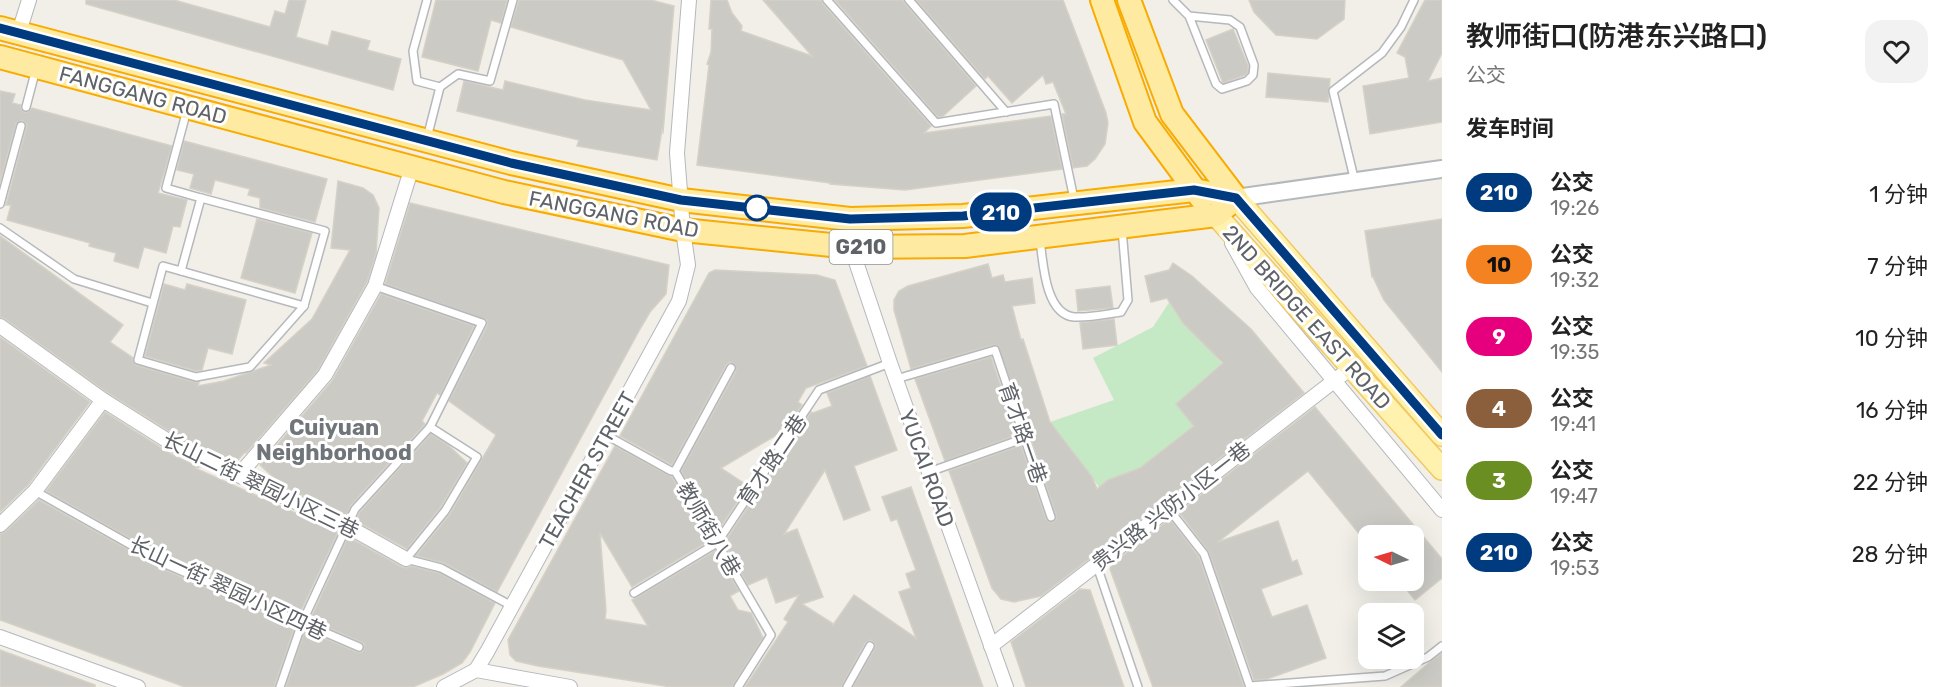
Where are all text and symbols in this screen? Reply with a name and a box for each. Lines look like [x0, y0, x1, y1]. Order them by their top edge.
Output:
text: 教师街口(防港东兴路口) [1466, 20, 1767, 53]
button: heart [1865, 20, 1928, 83]
street label: FANGGANG ROAD [56, 61, 230, 129]
text: 公交 [1466, 63, 1506, 87]
text: 发车时间 [1466, 115, 1554, 142]
text: 公交 [1550, 169, 1594, 196]
text: 210 [1480, 180, 1518, 205]
text: 1 分钟 [1869, 181, 1928, 208]
street label: FANGGANG ROAD [527, 185, 701, 243]
line badge: 210 [966, 192, 1036, 232]
unlabelled marker [744, 195, 770, 221]
text: 19:26 [1550, 196, 1599, 220]
text: 210 [982, 200, 1020, 225]
street label: 2ND BRIDGE EAST ROAD [1218, 220, 1396, 414]
road number: G210 [830, 230, 892, 264]
text: 公交 [1550, 241, 1594, 268]
text: 10 [1487, 252, 1511, 277]
text: 7 分钟 [1867, 253, 1928, 280]
text: 19:32 [1550, 268, 1599, 292]
text: 公交 [1550, 313, 1594, 340]
text: 9 [1492, 324, 1506, 349]
text: 10 分钟 [1855, 325, 1928, 352]
text: 19:35 [1550, 340, 1599, 364]
street label: 育才路一巷 [994, 379, 1052, 487]
text: 公交 [1550, 385, 1594, 412]
street label: TEACHER STREET [533, 387, 641, 553]
text: 4 [1492, 396, 1506, 421]
text: 16 分钟 [1856, 397, 1928, 424]
street label: YUCAI ROAD [894, 406, 960, 530]
street label: 育才路二巷 [732, 409, 812, 511]
text: 19:41 [1550, 412, 1596, 436]
district label: Cuiyuan Neighborhood [256, 414, 412, 466]
street label: 长山二街 翠园小区三巷 [159, 427, 363, 543]
street label: 贵兴路 兴防小区一巷 [1087, 436, 1255, 576]
text: 公交 [1550, 457, 1594, 484]
text: 3 [1492, 468, 1506, 493]
text: 22 分钟 [1853, 469, 1928, 496]
street label: 教师街八巷 [672, 477, 746, 581]
text: 19:47 [1550, 484, 1598, 508]
north arrow [1358, 525, 1424, 591]
map controls [1358, 525, 1424, 669]
text: 公交 [1550, 529, 1594, 556]
street label: 长山一街 翠园小区四巷 [125, 531, 331, 645]
text: 210 [1480, 540, 1518, 565]
text: 28 分钟 [1852, 541, 1928, 568]
text: 19:53 [1550, 556, 1599, 580]
button: layers [1358, 603, 1424, 669]

